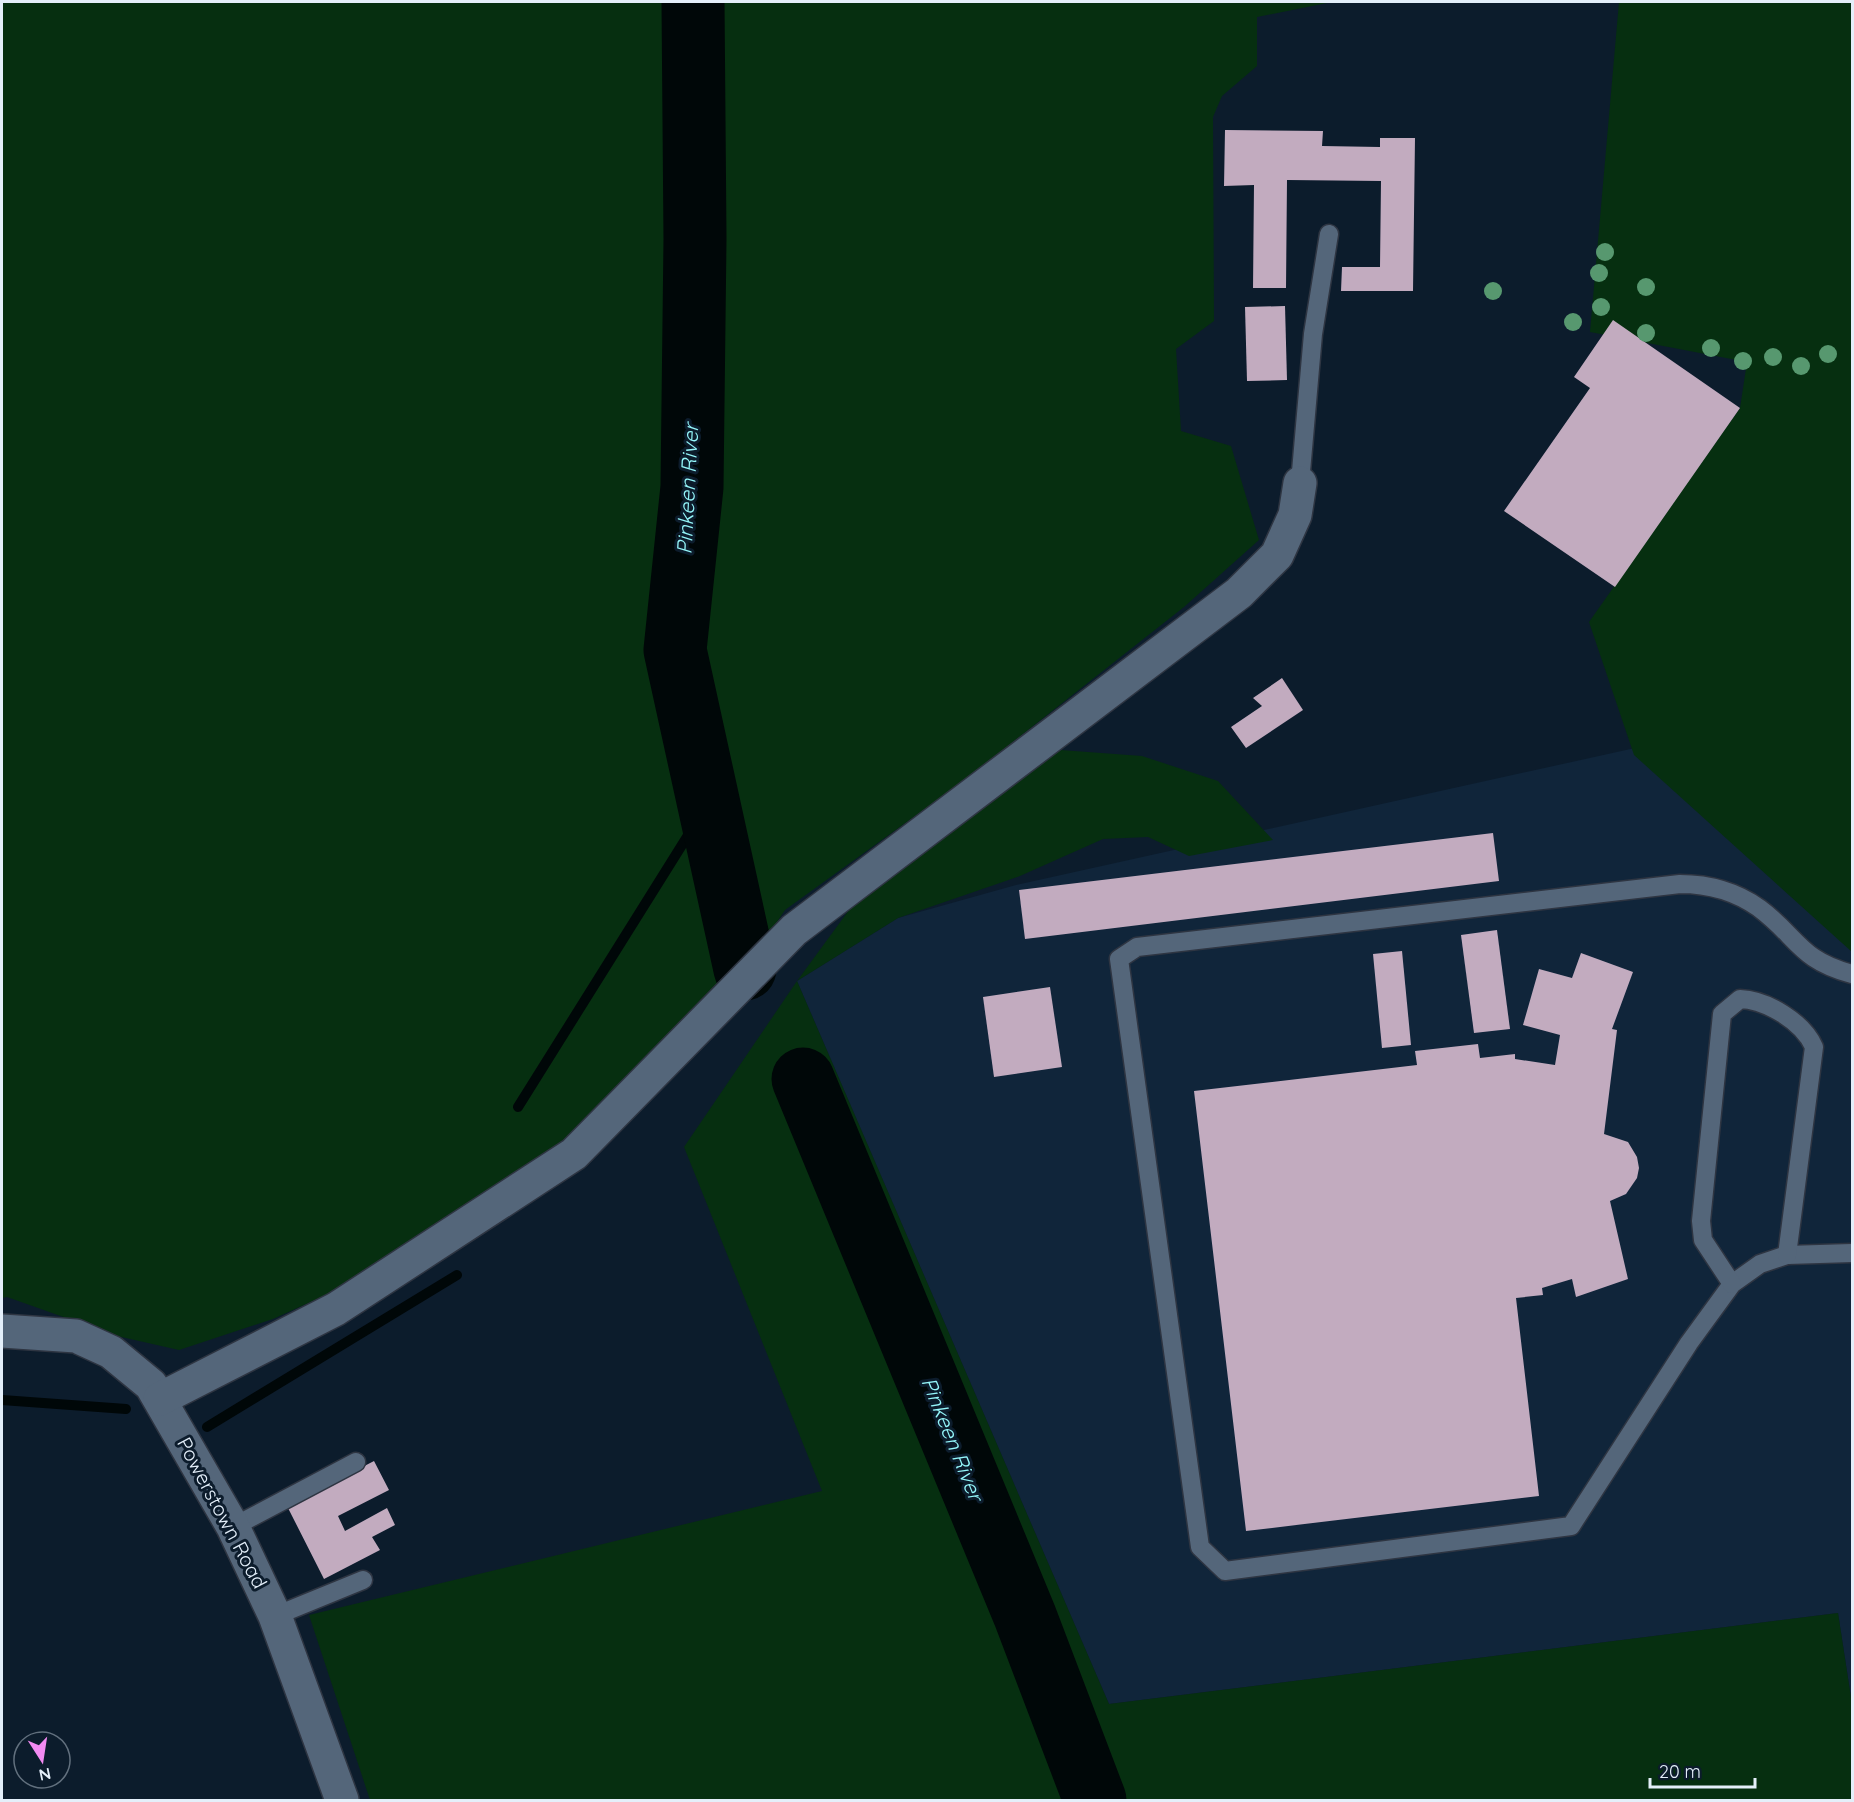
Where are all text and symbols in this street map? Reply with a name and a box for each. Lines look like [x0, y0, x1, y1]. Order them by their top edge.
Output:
water label: Pinkeen River [671, 420, 704, 555]
water label: Pinkeen River [916, 1373, 991, 1507]
street label: Powerstown Road [172, 1433, 273, 1593]
north arrow [12, 1730, 72, 1790]
scale bar [1650, 1751, 1755, 1789]
text: 20 m [1659, 1760, 1701, 1783]
text: N [37, 1764, 53, 1786]

